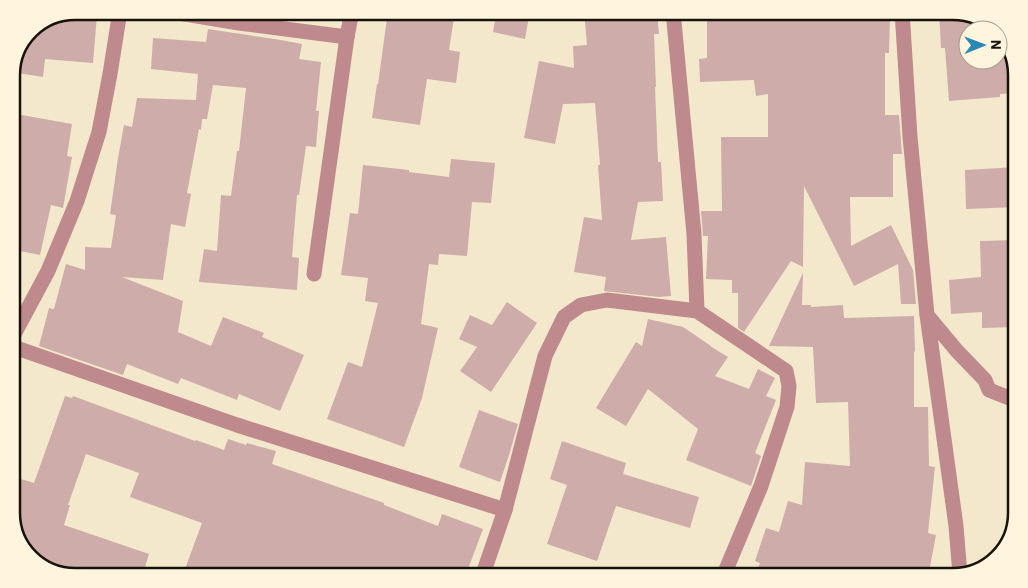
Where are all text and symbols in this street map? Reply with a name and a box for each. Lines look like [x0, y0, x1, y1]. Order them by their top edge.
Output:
north arrow [958, 20, 1008, 70]
text: N [987, 40, 1005, 50]

